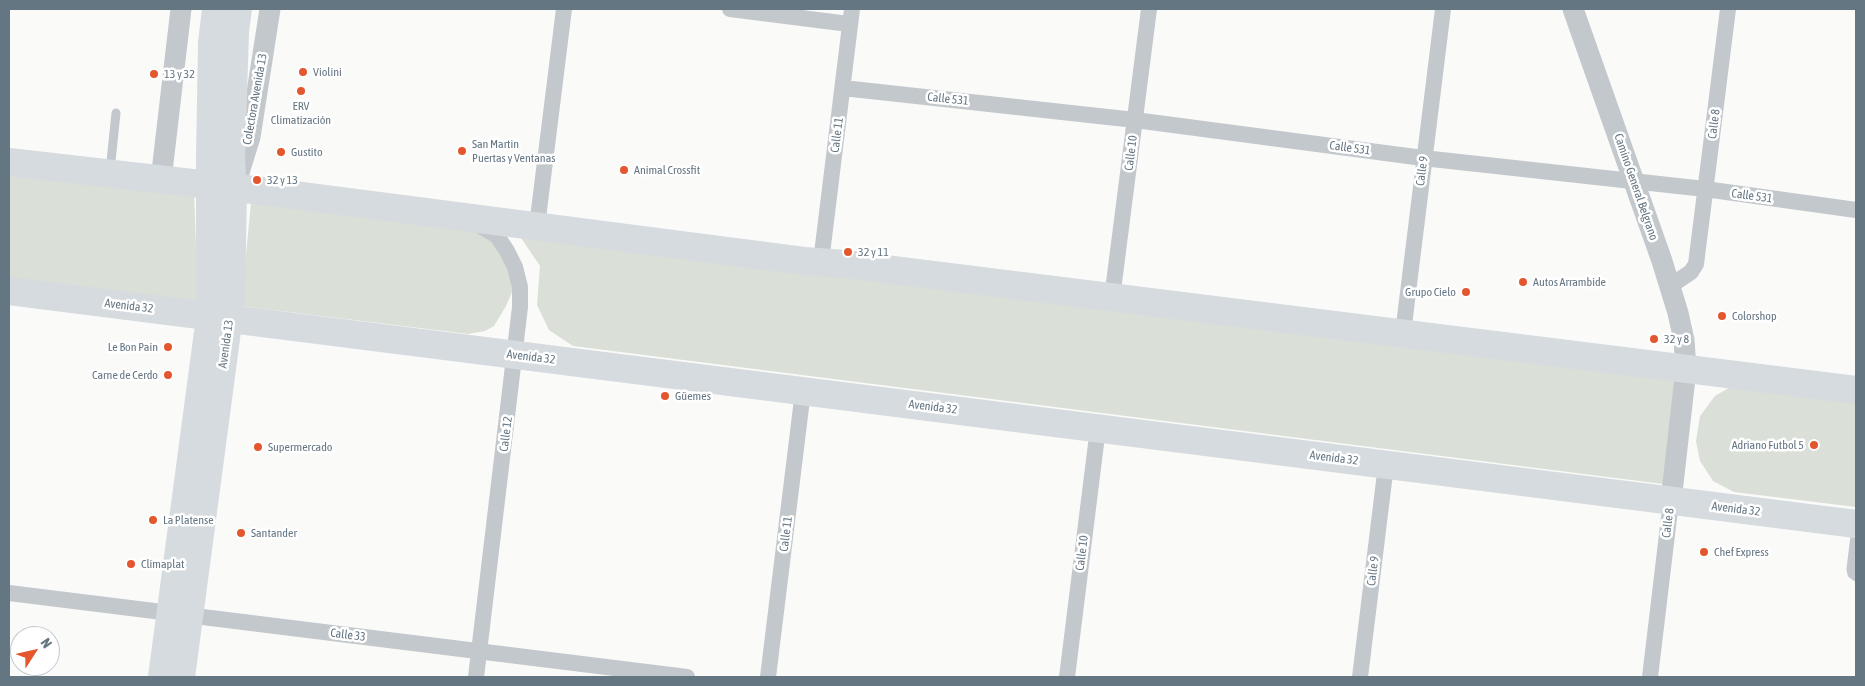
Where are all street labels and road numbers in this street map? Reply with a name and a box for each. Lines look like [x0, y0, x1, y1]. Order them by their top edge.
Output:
street label: Colectora Avenida 13 [240, 52, 270, 146]
street label: Calle 531 [927, 90, 969, 108]
street label: Calle 8 [1705, 108, 1723, 140]
street label: Calle 11 [828, 116, 846, 154]
street label: Camino General Belgrano [1611, 132, 1661, 242]
street label: Calle 10 [1122, 134, 1140, 172]
street label: Calle 531 [1329, 138, 1371, 158]
street label: Calle 9 [1413, 155, 1431, 187]
street label: Calle 531 [1731, 186, 1773, 206]
street label: Avenida 32 [104, 296, 154, 316]
street label: Avenida 13 [215, 319, 237, 369]
street label: Avenida 32 [506, 347, 556, 367]
street label: Avenida 32 [908, 397, 958, 417]
street label: Calle 12 [497, 415, 515, 453]
street label: Avenida 32 [1309, 448, 1359, 468]
street label: Avenida 32 [1711, 499, 1761, 519]
street label: Calle 8 [1659, 507, 1677, 539]
street label: Calle 11 [777, 515, 795, 553]
street label: Calle 10 [1073, 534, 1091, 572]
street label: Calle 9 [1364, 555, 1382, 587]
street label: Calle 33 [329, 626, 367, 644]

